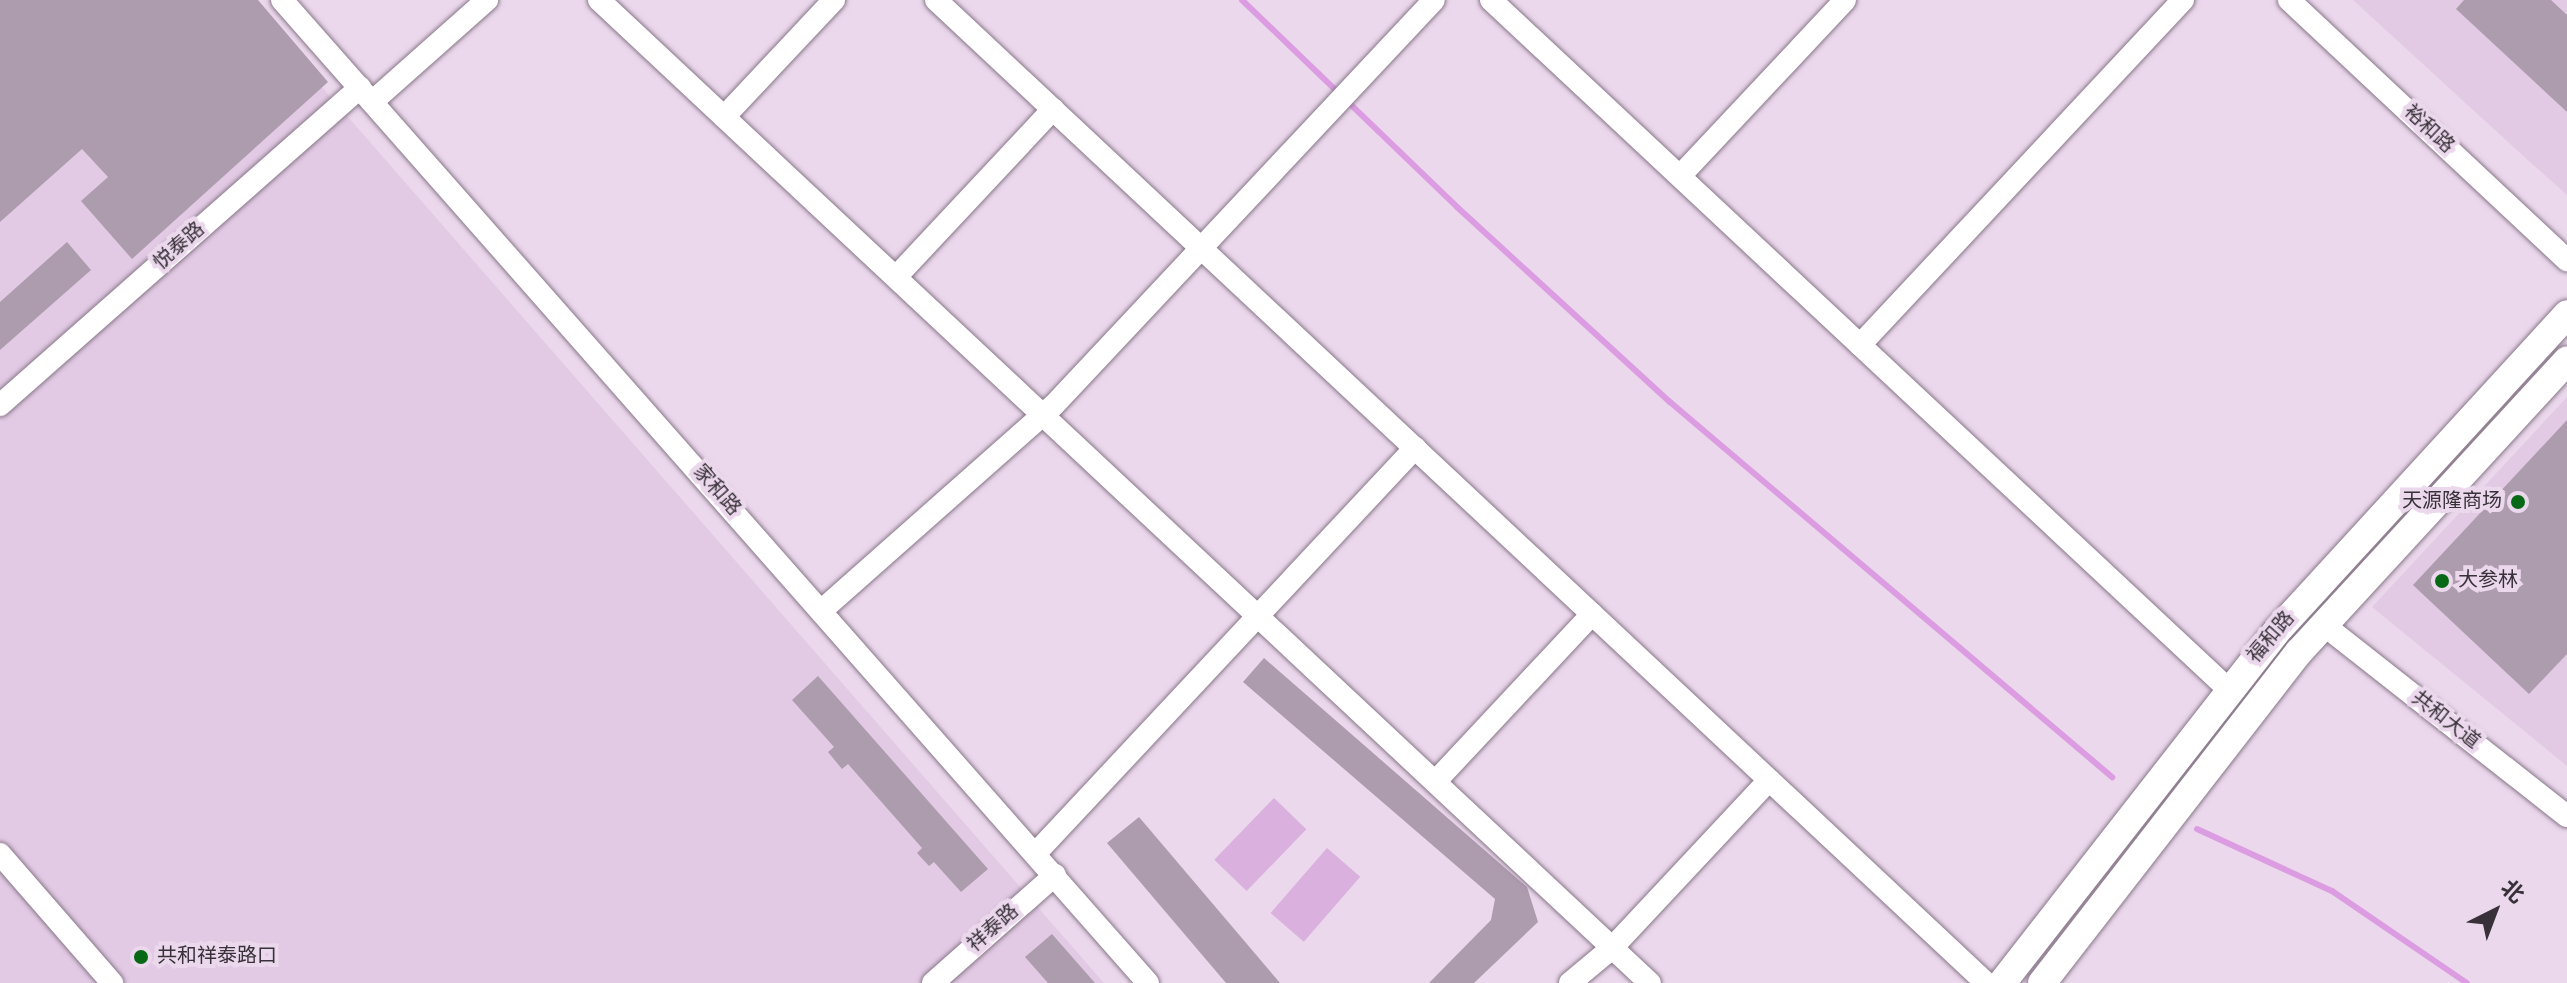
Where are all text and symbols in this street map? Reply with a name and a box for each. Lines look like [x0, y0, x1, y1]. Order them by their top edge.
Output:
street label: 裕和路 [2398, 101, 2458, 159]
street label: 悦泰路 [149, 218, 211, 276]
street label: 家和路 [687, 460, 745, 522]
place label: 天源隆商场 [2402, 490, 2502, 514]
marker: 天源隆商场 [2509, 493, 2527, 511]
place label: 大参林 [2458, 569, 2518, 593]
marker: 大参林 [2433, 572, 2451, 590]
street label: 福和路 [2243, 607, 2301, 669]
street label: 共和大道 [2406, 687, 2484, 755]
north arrow [2455, 871, 2535, 951]
text: 北 [2494, 875, 2529, 910]
street label: 祥泰路 [963, 900, 1025, 958]
place label: 共和祥泰路口 [157, 945, 277, 969]
marker: 共和祥泰路口 [132, 948, 150, 966]

